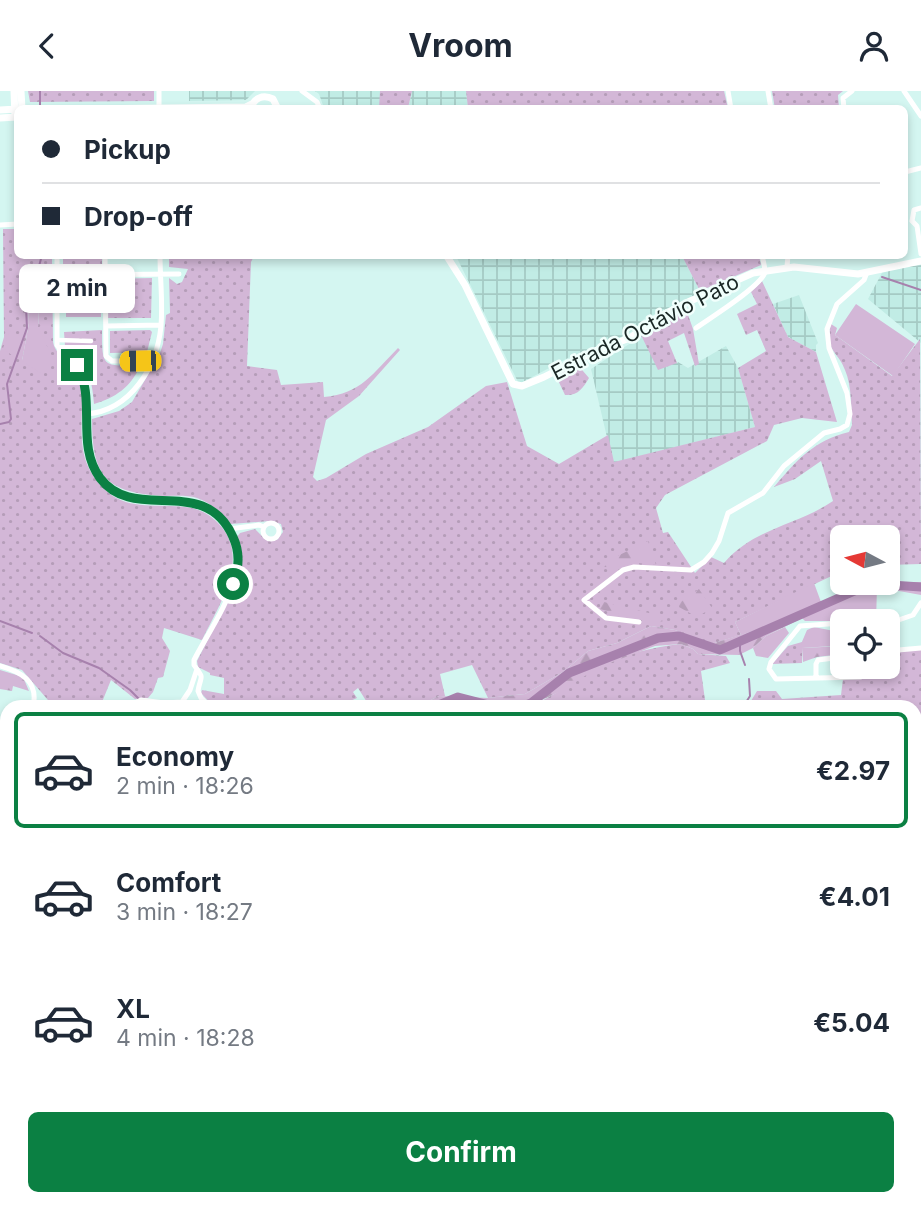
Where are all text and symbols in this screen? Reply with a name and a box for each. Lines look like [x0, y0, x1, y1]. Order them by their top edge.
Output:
text: Vroom [408, 26, 513, 65]
icon: back [28, 27, 66, 65]
icon: person [855, 27, 893, 65]
text: Pickup [84, 134, 171, 165]
text: Drop-off [84, 201, 193, 232]
callout: 2 min [19, 264, 135, 313]
street label: Estrada Octávio Pato [547, 269, 743, 385]
text: 2 min [46, 274, 108, 302]
route end [61, 349, 93, 381]
car [119, 350, 162, 372]
north arrow [830, 525, 900, 595]
map controls [830, 525, 900, 679]
route start [217, 568, 249, 600]
button: locate [830, 609, 900, 679]
icon: car [32, 739, 95, 802]
text: Economy [116, 741, 234, 772]
text: €2.97 [816, 755, 890, 786]
text: 2 min · 18:26 [116, 772, 254, 800]
icon: car [32, 865, 95, 928]
text: Comfort [116, 867, 221, 898]
text: €4.01 [819, 881, 890, 912]
text: 3 min · 18:27 [116, 898, 253, 926]
icon: car [32, 991, 95, 1054]
text: XL [116, 993, 150, 1024]
text: €5.04 [813, 1007, 890, 1038]
text: 4 min · 18:28 [116, 1024, 255, 1052]
button: Confirm [28, 1112, 894, 1192]

